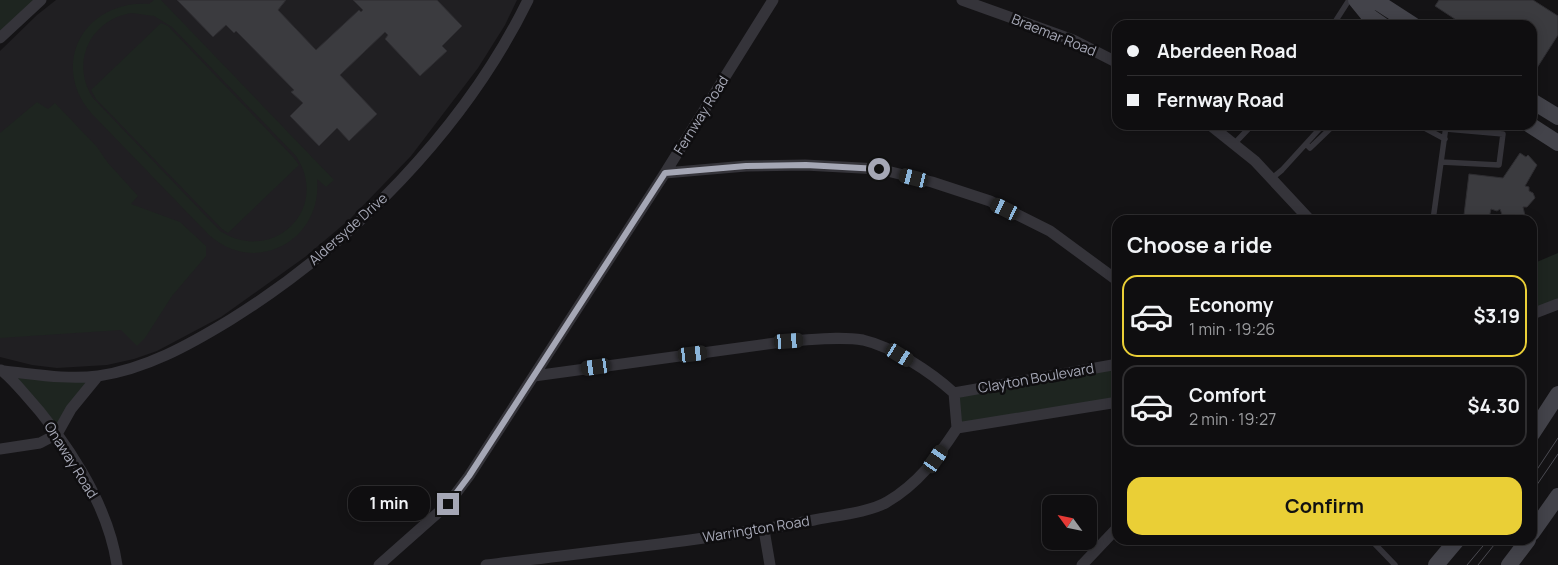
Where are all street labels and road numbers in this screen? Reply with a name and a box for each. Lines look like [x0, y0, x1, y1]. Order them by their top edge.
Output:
street label: Braemar Road [1009, 9, 1099, 60]
street label: Fernway Road [669, 72, 732, 158]
street label: Aldersyde Drive [304, 188, 391, 269]
street label: Clayton Boulevard [976, 358, 1095, 397]
street label: Onaway Road [40, 418, 103, 502]
street label: Warrington Road [701, 511, 811, 546]

